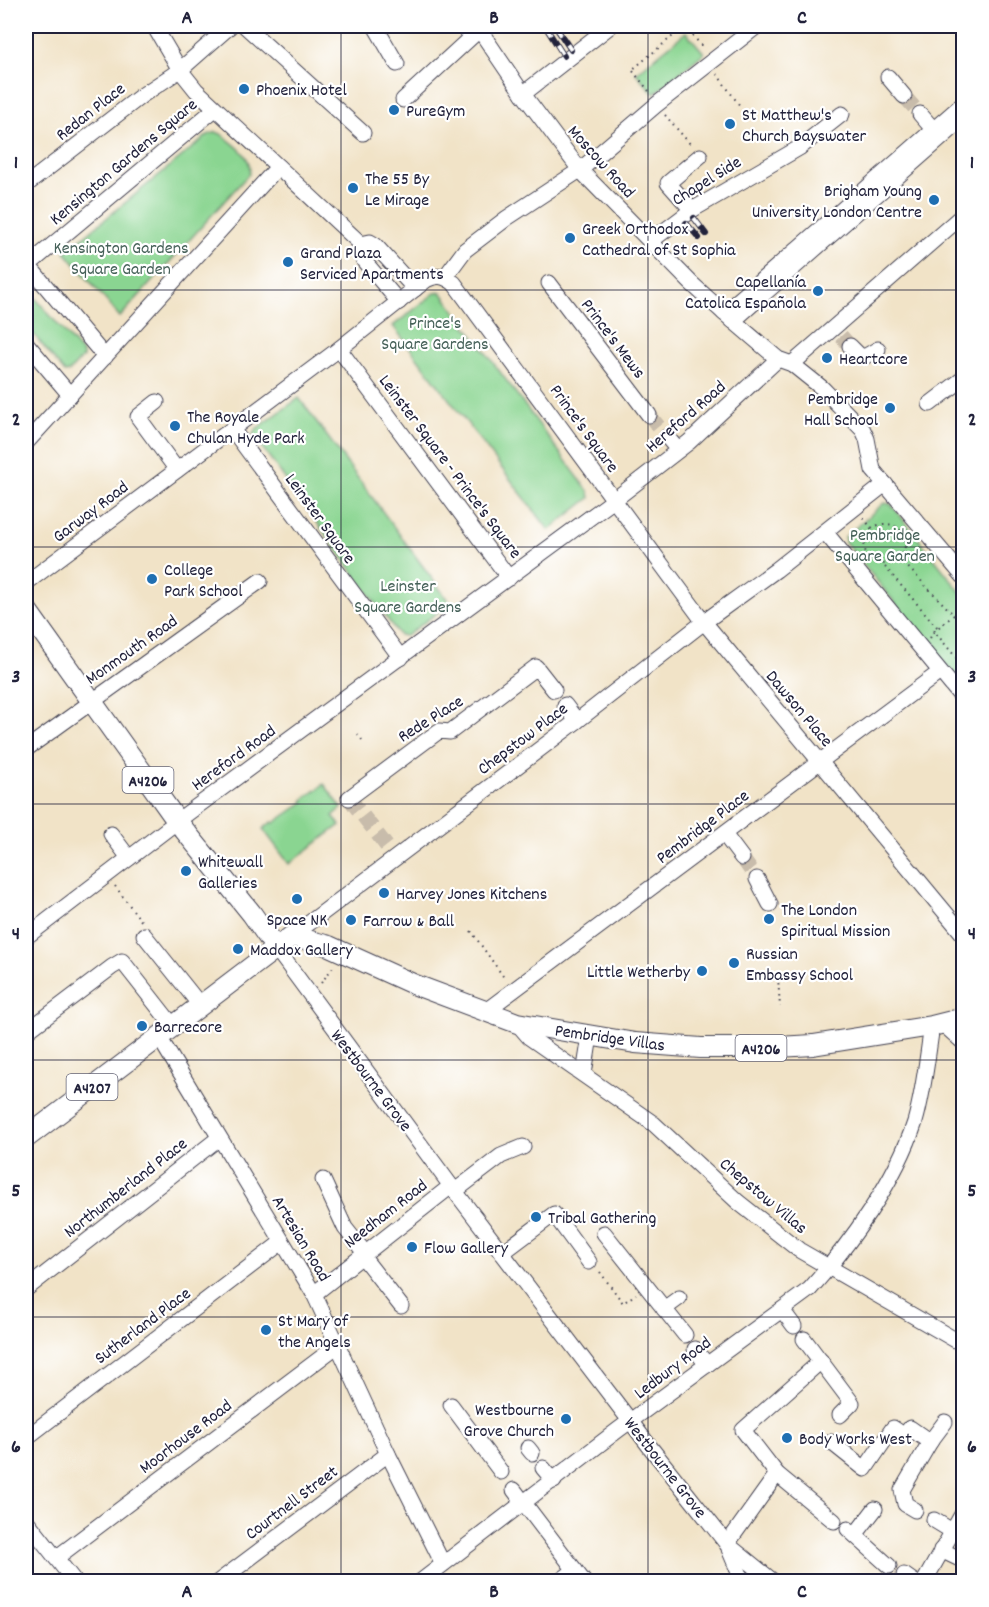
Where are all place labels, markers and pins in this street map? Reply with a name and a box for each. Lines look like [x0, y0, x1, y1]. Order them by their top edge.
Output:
place label: Phoenix Hotel [256, 79, 348, 104]
marker: Phoenix Hotel [237, 82, 251, 96]
place label: PureGym [406, 100, 465, 125]
marker: PureGym [387, 103, 401, 117]
place label: St Matthew's Church Bayswater [742, 104, 867, 150]
marker: St Matthew's Church Bayswater [723, 117, 737, 131]
place label: The 55 By Le Mirage [365, 168, 430, 214]
place label: Brigham Young University London Centre [752, 180, 922, 226]
marker: The 55 By Le Mirage [346, 181, 360, 195]
marker: Brigham Young University London Centre [927, 193, 941, 207]
place label: Greek Orthodox Cathedral of St Sophia [582, 218, 736, 264]
marker: Greek Orthodox Cathedral of St Sophia [563, 231, 577, 245]
place label: Grand Plaza Serviced Apartments [300, 242, 444, 288]
marker: Grand Plaza Serviced Apartments [281, 255, 295, 269]
place label: Capellanía Catolica Española [685, 271, 807, 317]
marker: Capellanía Catolica Española [811, 284, 825, 298]
place label: Heartcore [839, 348, 908, 373]
marker: Heartcore [820, 351, 834, 365]
place label: Pembridge Hall School [804, 388, 879, 434]
marker: Pembridge Hall School [883, 401, 897, 415]
place label: The Royale Chulan Hyde Park [187, 406, 305, 452]
marker: The Royale Chulan Hyde Park [168, 419, 182, 433]
place label: College Park School [164, 559, 243, 605]
marker: College Park School [145, 572, 159, 586]
place label: Whitewall Galleries [198, 851, 264, 897]
marker: Whitewall Galleries [179, 864, 193, 878]
place label: Harvey Jones Kitchens [396, 883, 547, 908]
marker: Harvey Jones Kitchens [377, 886, 391, 900]
marker: Space NK [290, 892, 304, 906]
place label: The London Spiritual Mission [781, 899, 890, 945]
place label: Space NK [266, 909, 328, 934]
place label: Farrow & Ball [363, 910, 455, 935]
marker: The London Spiritual Mission [762, 912, 776, 926]
marker: Farrow & Ball [344, 913, 358, 927]
place label: Maddox Gallery [250, 939, 353, 964]
marker: Maddox Gallery [231, 942, 245, 956]
place label: Russian Embassy School [746, 943, 854, 989]
marker: Russian Embassy School [727, 956, 741, 970]
place label: Little Wetherby [587, 961, 691, 986]
marker: Little Wetherby [695, 964, 709, 978]
place label: Barrecore [154, 1016, 222, 1041]
marker: Barrecore [135, 1019, 149, 1033]
place label: Tribal Gathering [548, 1207, 656, 1232]
marker: Tribal Gathering [529, 1210, 543, 1224]
place label: Flow Gallery [424, 1237, 509, 1262]
marker: Flow Gallery [405, 1240, 419, 1254]
place label: St Mary of the Angels [278, 1310, 351, 1356]
marker: St Mary of the Angels [259, 1323, 273, 1337]
place label: Westbourne Grove Church [464, 1399, 554, 1445]
marker: Westbourne Grove Church [559, 1412, 573, 1426]
place label: Body Works West [799, 1428, 912, 1453]
marker: Body Works West [780, 1431, 794, 1445]

